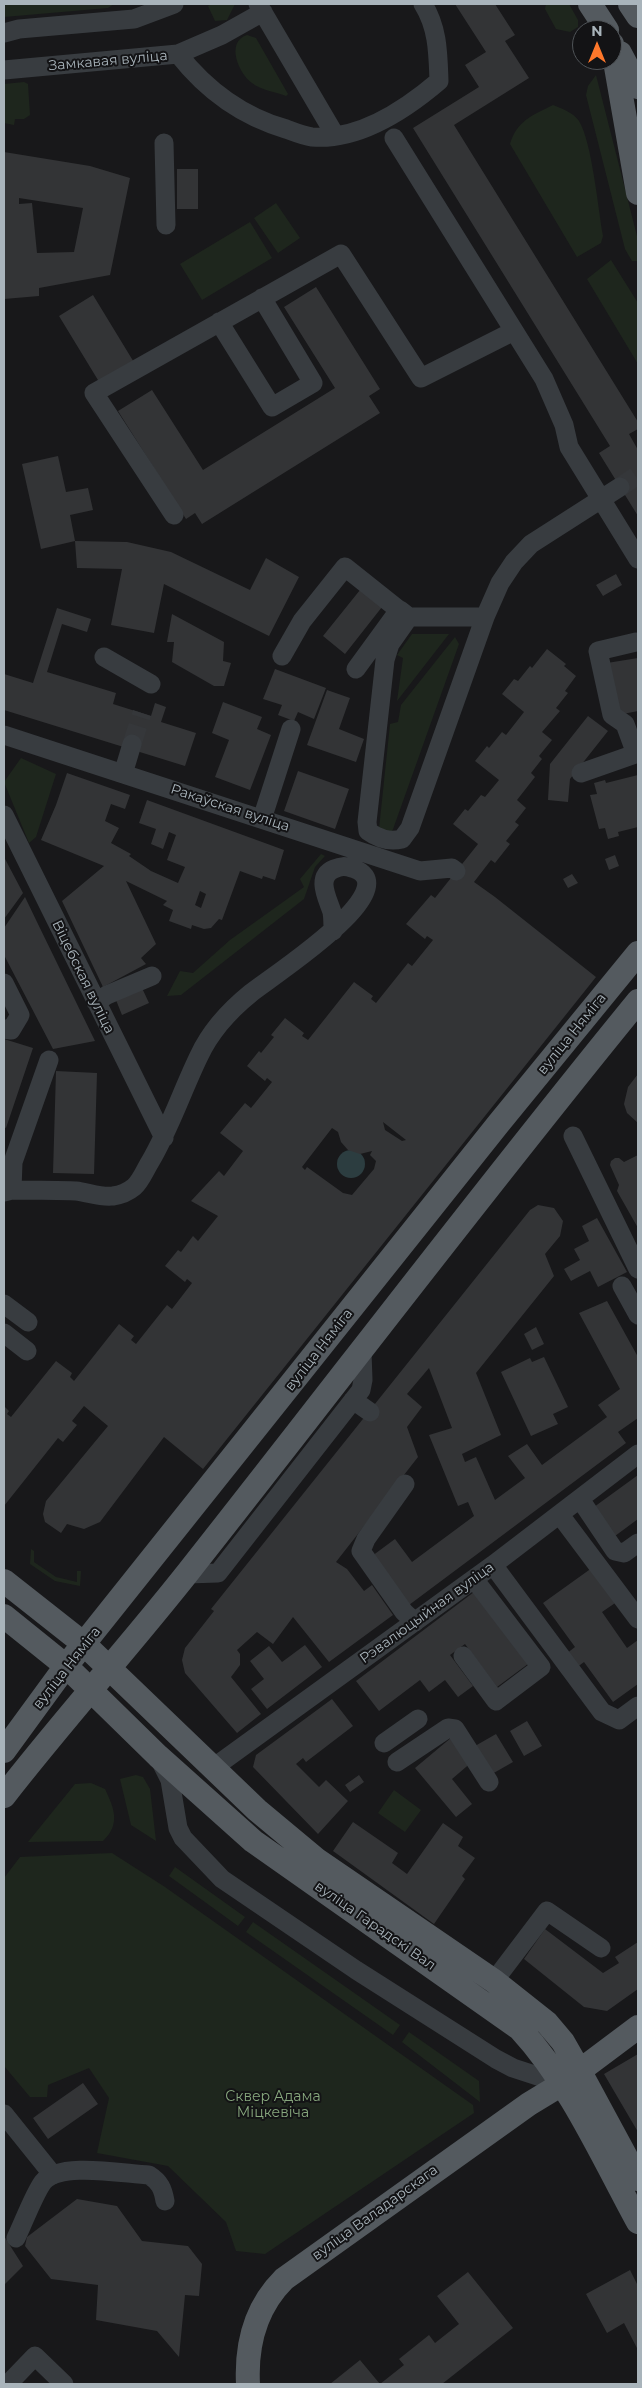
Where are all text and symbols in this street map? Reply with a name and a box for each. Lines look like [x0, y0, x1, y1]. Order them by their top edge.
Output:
north arrow [572, 20, 622, 70]
text: N [591, 22, 603, 40]
street label: Замкавая вуліца [48, 47, 168, 75]
street label: Ракаўская вуліца [168, 781, 292, 835]
street label: Віцебская вуліца [48, 917, 118, 1037]
street label: вуліца Няміга [534, 990, 610, 1078]
street label: вуліца Няміга [282, 1306, 356, 1394]
street label: Рэвалюцыйная вуліца [357, 1559, 497, 1667]
street label: вуліца Няміга [30, 1624, 104, 1712]
street label: вуліца Гарадскі Вал [311, 1878, 439, 1974]
park label: Сквер Адама Міцкевіча [225, 2089, 321, 2122]
street label: вуліца Валадарскага [309, 2162, 441, 2264]

